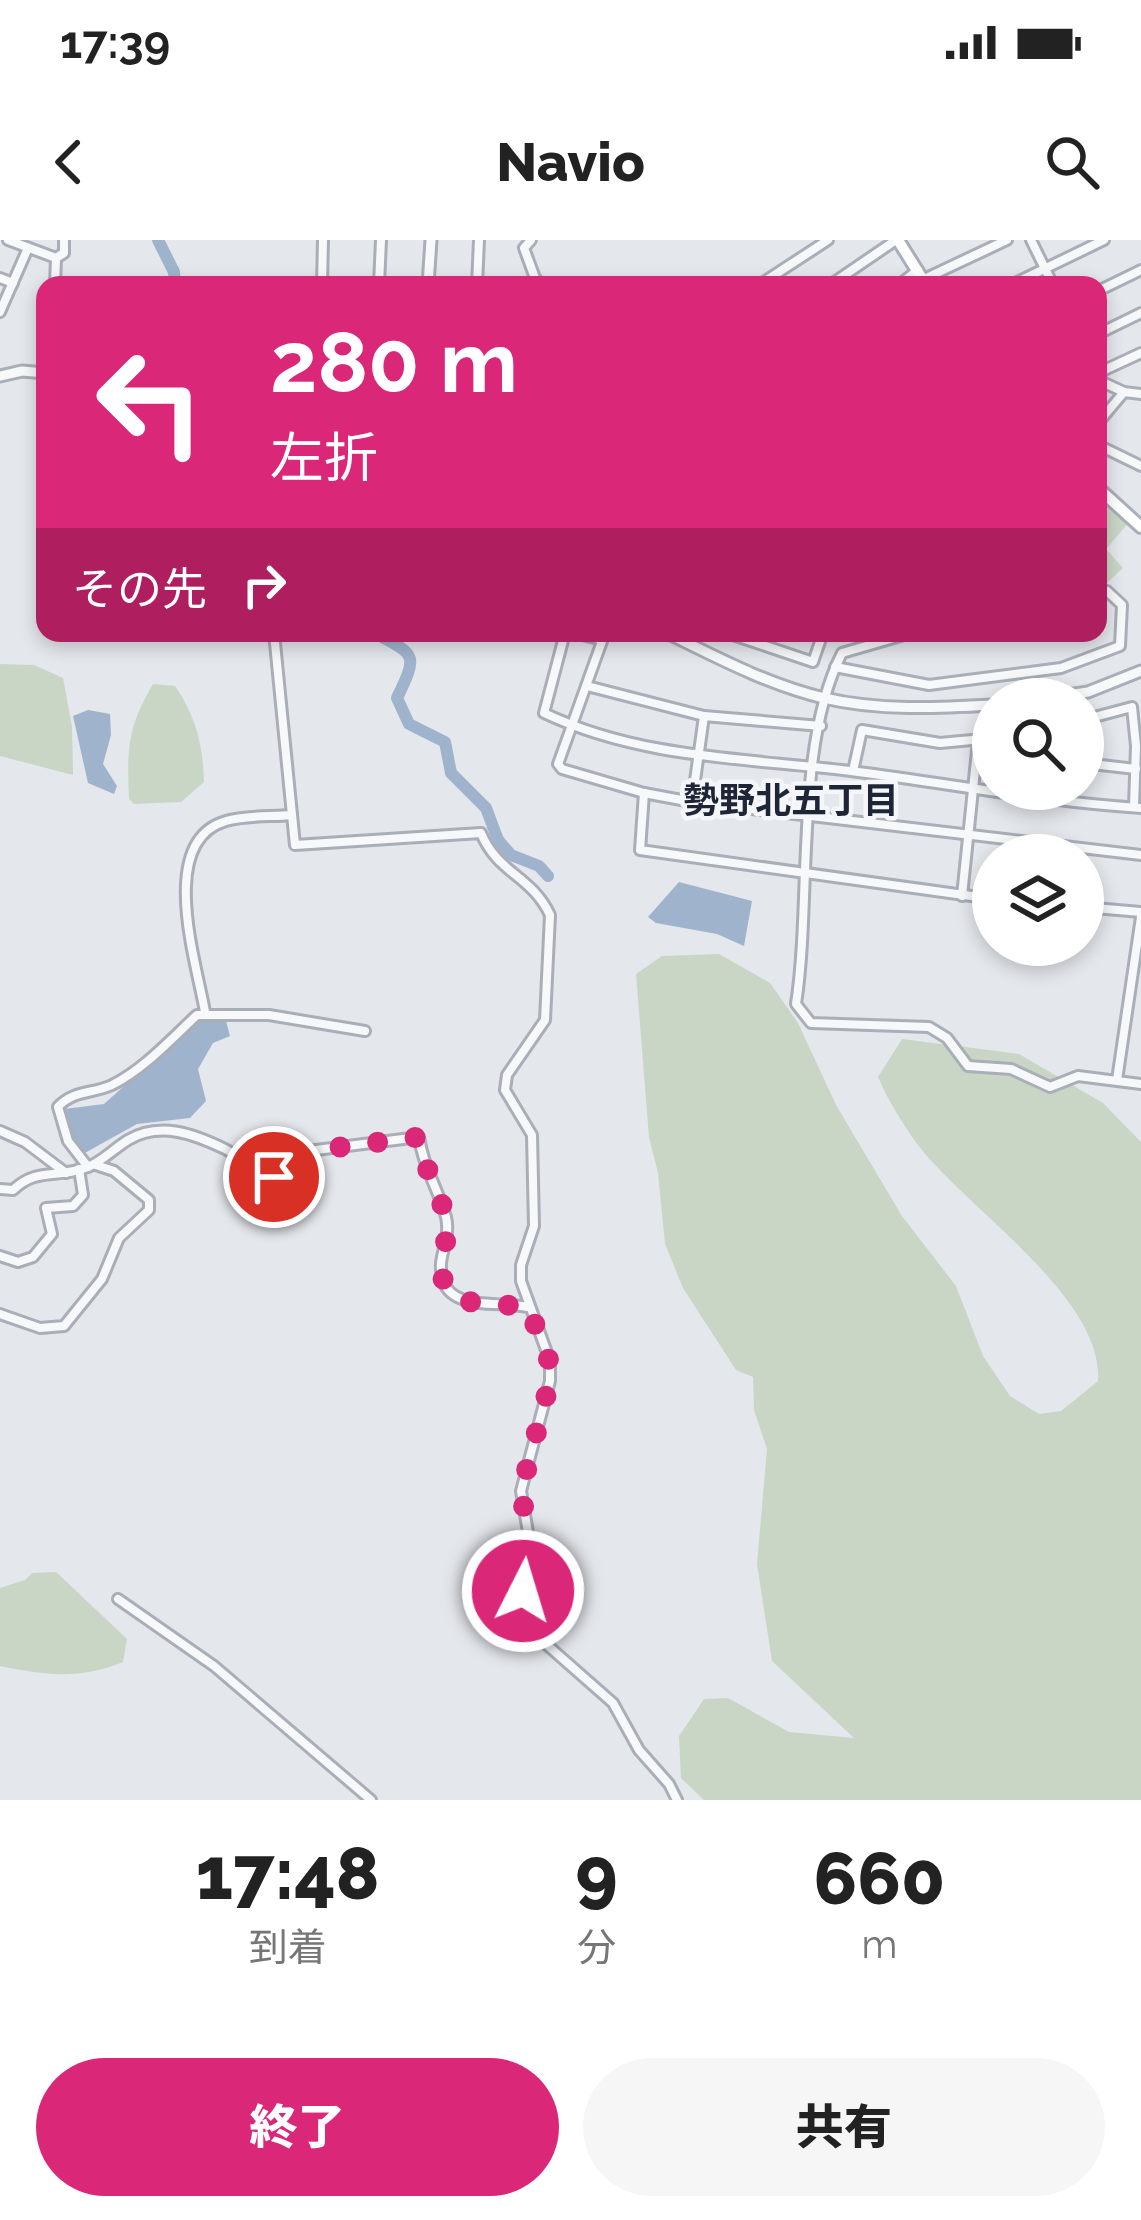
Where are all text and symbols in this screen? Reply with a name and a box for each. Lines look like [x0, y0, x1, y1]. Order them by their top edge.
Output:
text: 17:39 [60, 16, 170, 69]
icon: back [36, 129, 102, 195]
icon: search [1039, 129, 1105, 195]
text: Navio [496, 130, 645, 194]
text: 280 m [270, 313, 518, 412]
icon: left [72, 324, 228, 480]
text: 左折 [270, 426, 378, 490]
icon: right [231, 552, 297, 618]
text: その先 [72, 563, 207, 616]
map controls [972, 678, 1104, 966]
button: search [972, 678, 1104, 810]
district label: 勢野北五丁目 [683, 779, 899, 821]
button: layers [972, 834, 1104, 966]
pin [223, 1126, 325, 1228]
icon: arrive [241, 1144, 307, 1210]
position arrow [460, 1528, 586, 1654]
text: 17:48 [196, 1831, 380, 1916]
text: 9 [575, 1831, 618, 1916]
text: 660 [813, 1836, 945, 1921]
text: m [861, 1921, 897, 1967]
text: 到着 [249, 1924, 327, 1970]
text: 分 [577, 1924, 616, 1970]
button: 終了 [36, 2058, 559, 2196]
button: 共有 [583, 2058, 1105, 2196]

